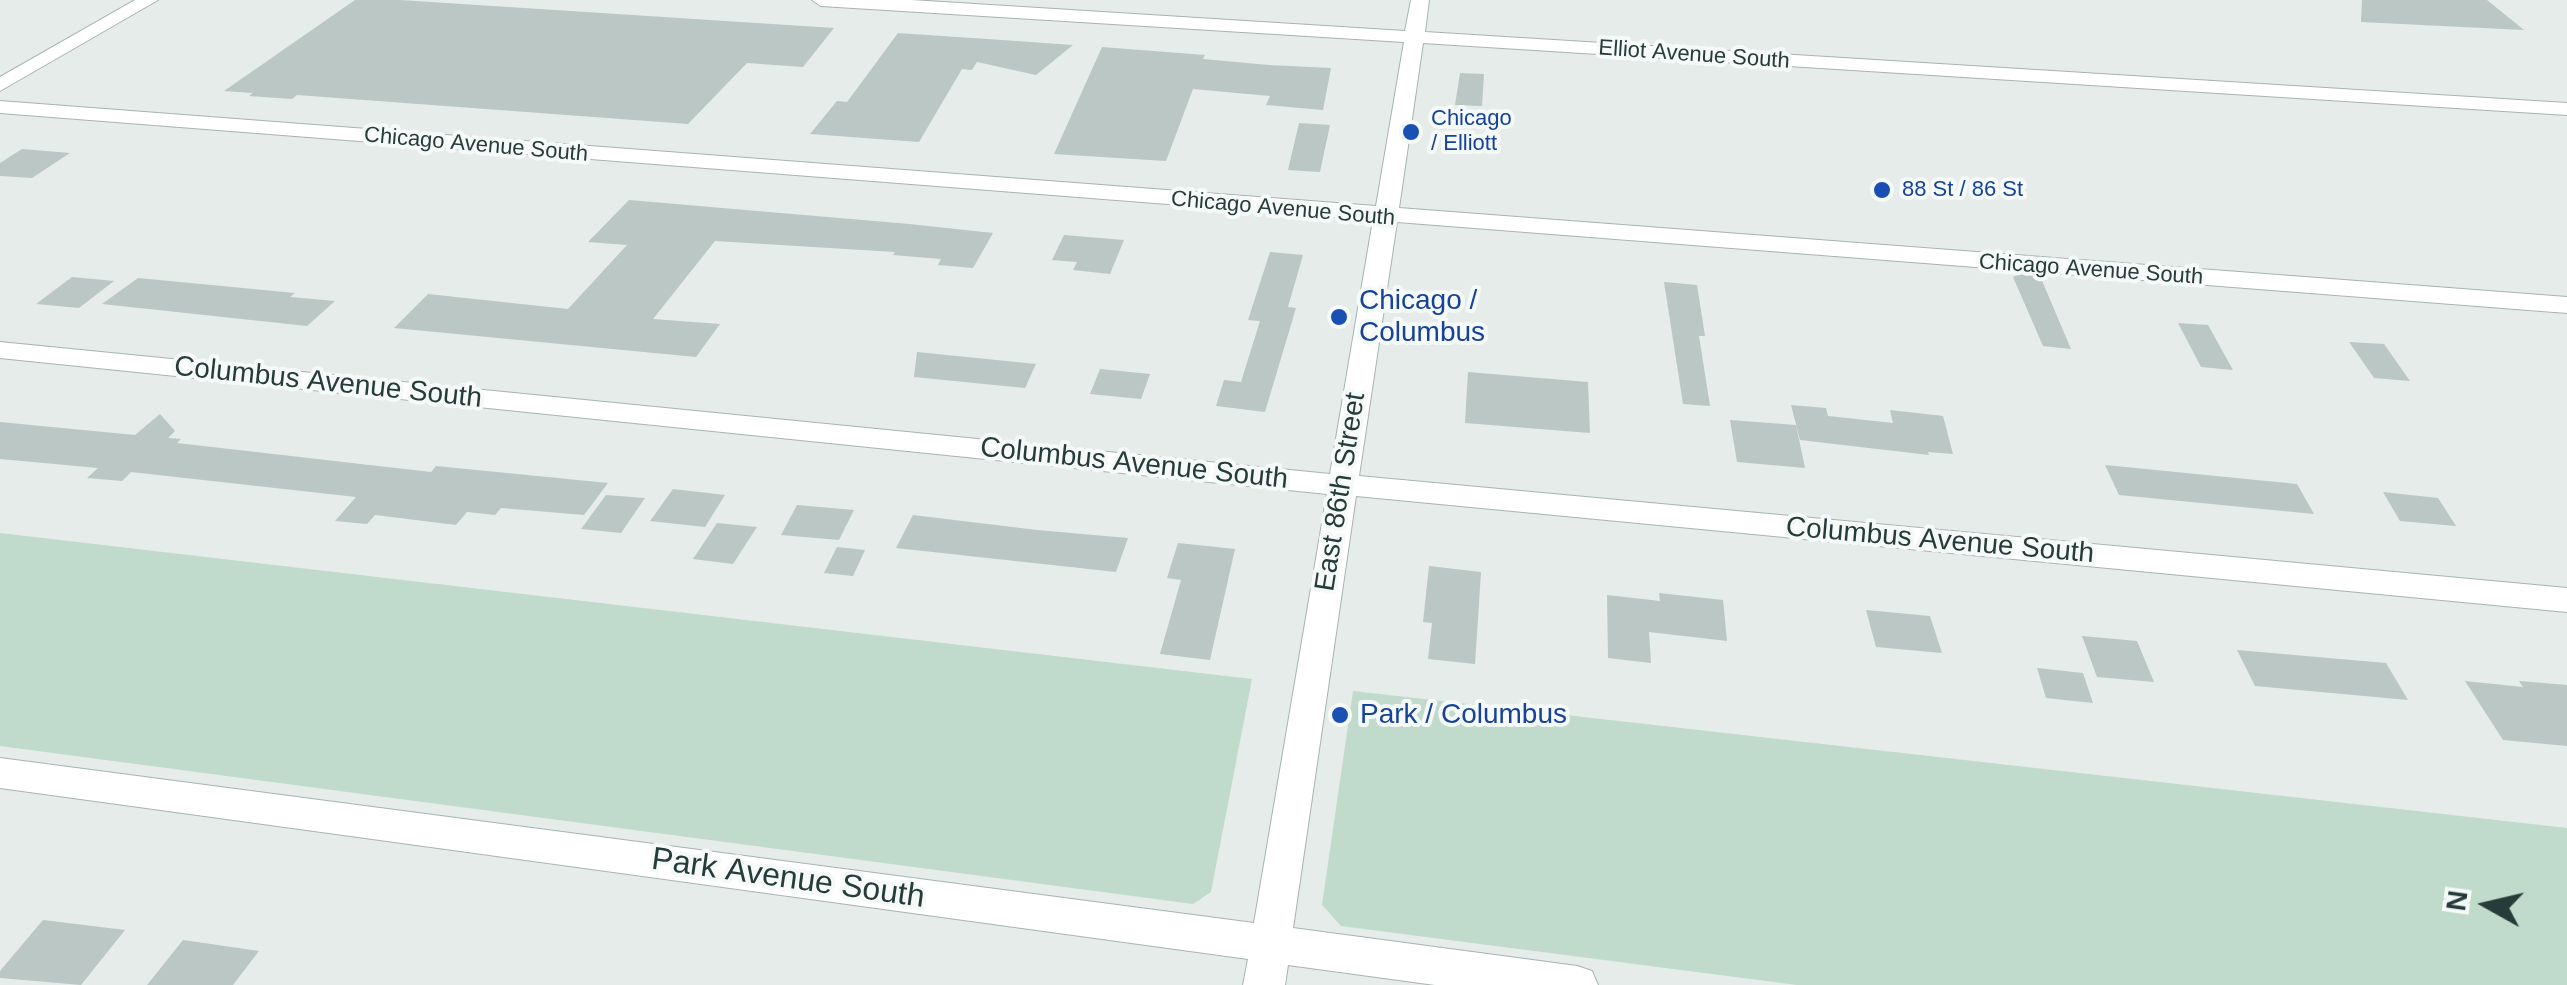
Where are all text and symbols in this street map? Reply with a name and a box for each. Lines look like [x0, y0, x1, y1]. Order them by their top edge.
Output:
street label: Elliot Avenue South [1598, 35, 1790, 75]
place label: Chicago / Elliott [1431, 106, 1512, 158]
marker: Chicago / Elliott [1400, 121, 1422, 143]
street label: Chicago Avenue South [363, 122, 589, 168]
place label: 88 St / 86 St [1902, 177, 2023, 203]
marker: 88 St / 86 St [1871, 179, 1893, 201]
street label: Chicago Avenue South [1170, 186, 1396, 232]
street label: Chicago Avenue South [1978, 249, 2204, 291]
place label: Chicago / Columbus [1359, 284, 1485, 350]
marker: Chicago / Columbus [1328, 306, 1350, 328]
street label: Columbus Avenue South [172, 350, 484, 416]
street label: East 86th Street [1309, 390, 1373, 594]
street label: Columbus Avenue South [978, 431, 1290, 497]
street label: Columbus Avenue South [1785, 511, 2095, 571]
place label: Park / Columbus [1360, 698, 1567, 732]
marker: Park / Columbus [1329, 704, 1351, 726]
street label: Park Avenue South [649, 841, 927, 917]
north arrow [2437, 855, 2537, 955]
text: N [2440, 889, 2474, 913]

